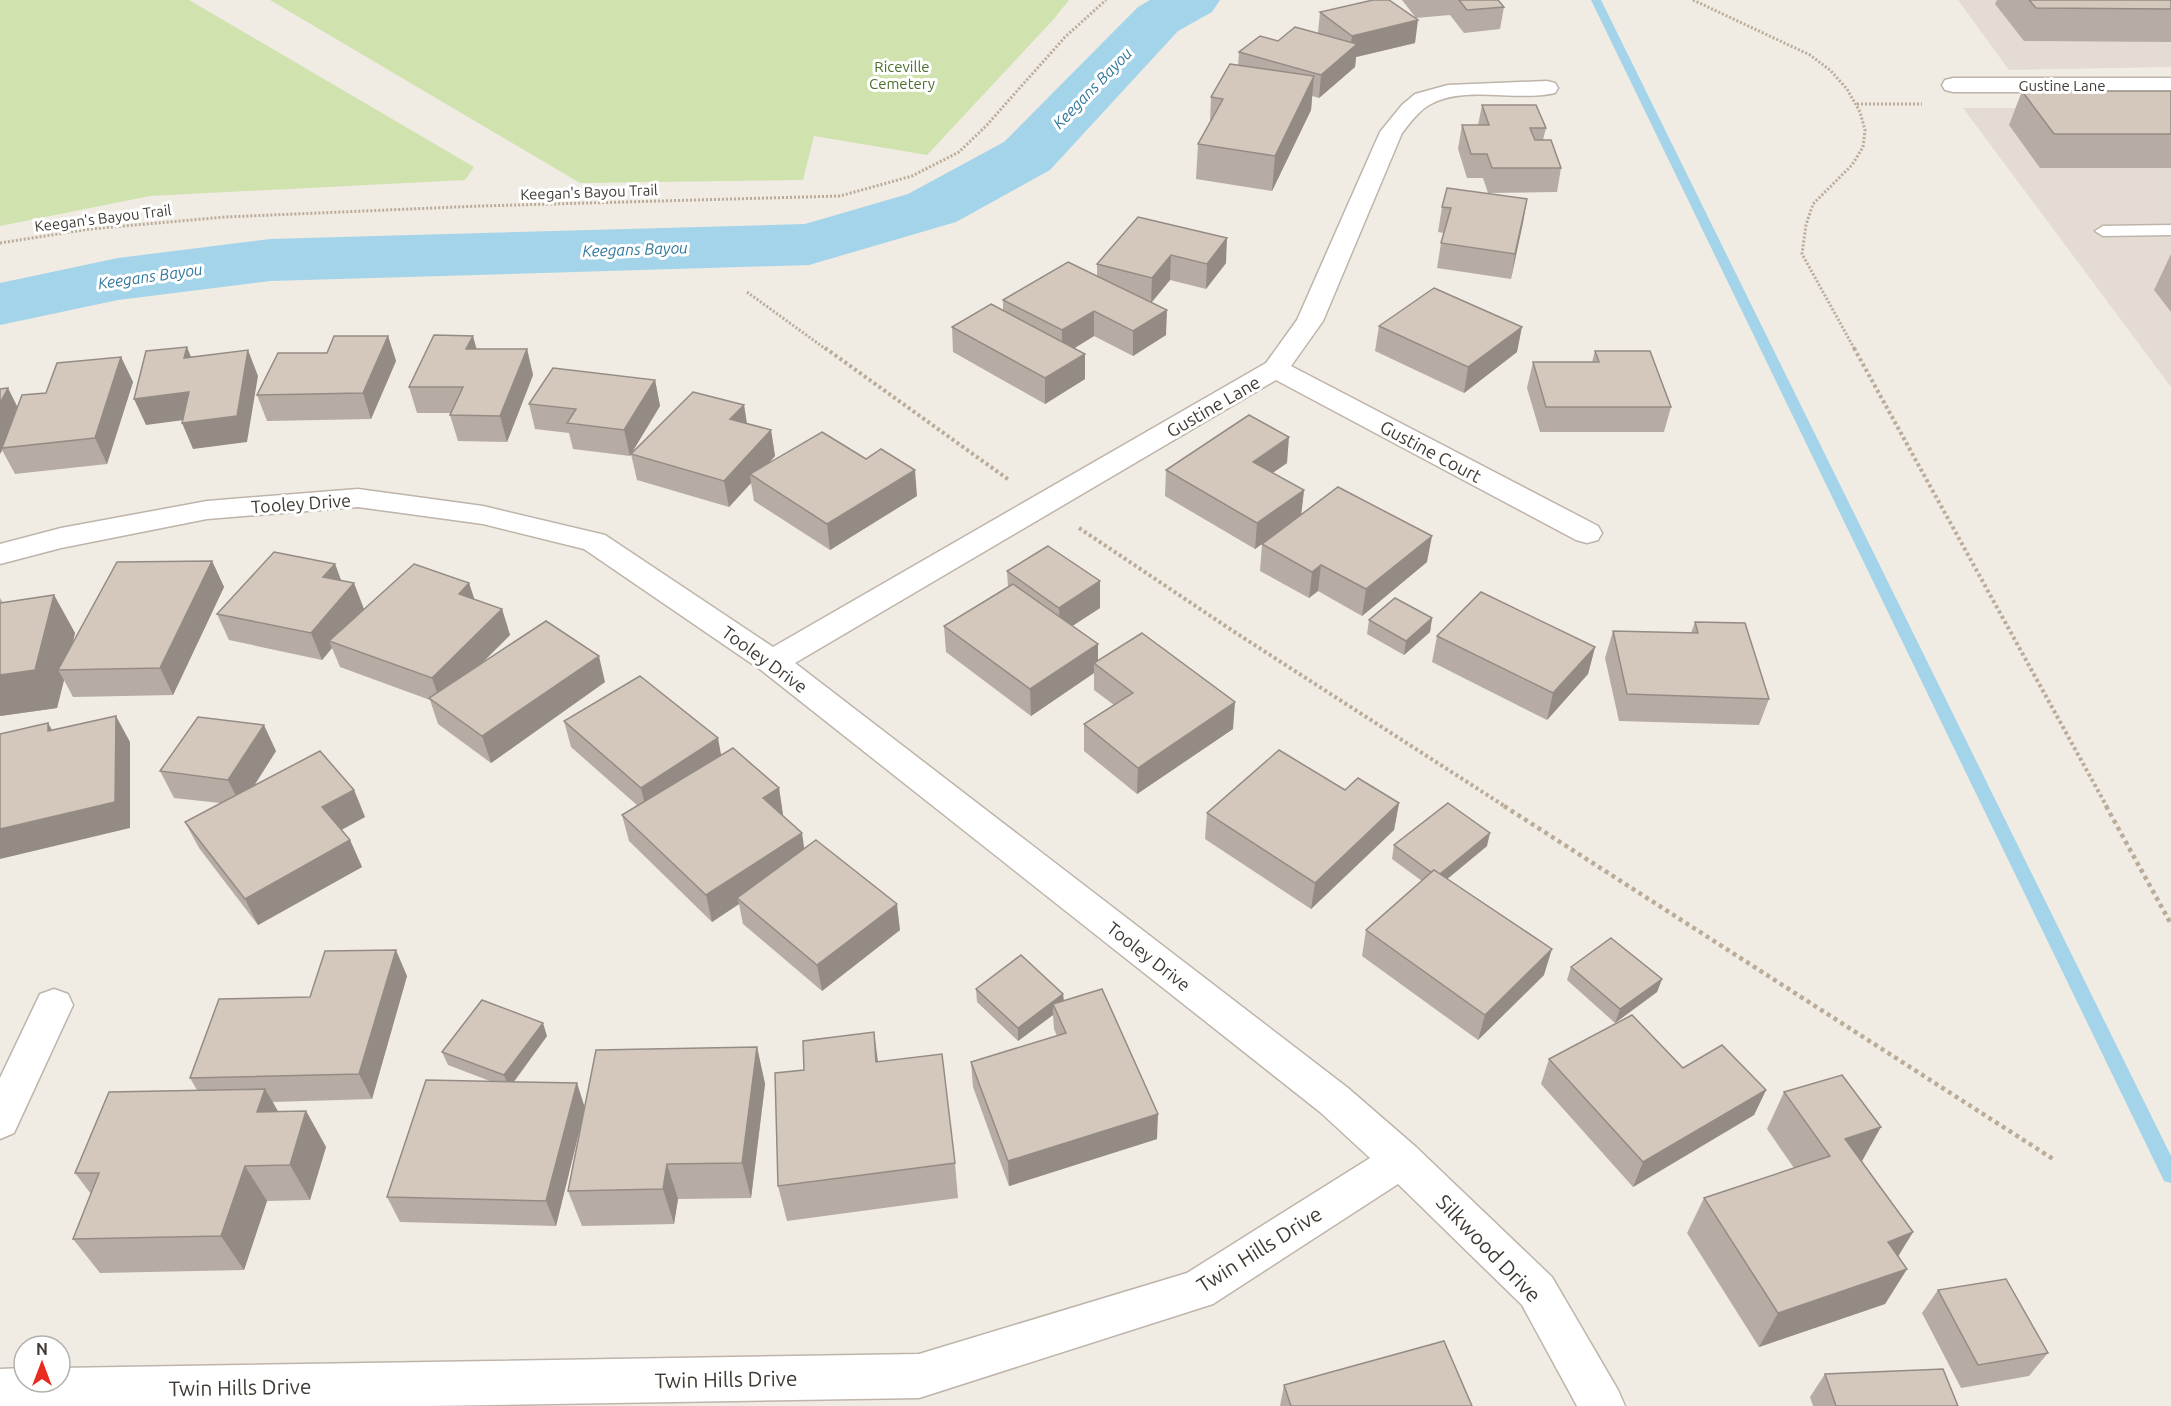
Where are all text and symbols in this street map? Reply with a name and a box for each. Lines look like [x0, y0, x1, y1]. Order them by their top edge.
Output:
water label: Keegans Bayou [1049, 44, 1135, 132]
park label: Riceville Cemetery [869, 58, 935, 92]
street label: Gustine Lane [2018, 77, 2106, 94]
street label: Keegan's Bayou Trail [520, 181, 658, 203]
street label: Keegan's Bayou Trail [34, 201, 172, 235]
water label: Keegans Bayou [582, 238, 688, 260]
water label: Keegans Bayou [97, 260, 204, 292]
street label: Gustine Lane [1163, 371, 1263, 441]
street label: Gustine Court [1377, 416, 1485, 486]
street label: Tooley Drive [250, 490, 352, 516]
street label: Tooley Drive [719, 621, 811, 697]
street label: Tooley Drive [1103, 917, 1195, 995]
street label: Silkwood Drive [1432, 1189, 1546, 1307]
street label: Twin Hills Drive [1192, 1201, 1326, 1297]
north arrow [12, 1334, 72, 1394]
text: N [36, 1340, 48, 1358]
street label: Twin Hills Drive [654, 1366, 798, 1392]
street label: Twin Hills Drive [168, 1374, 312, 1400]

